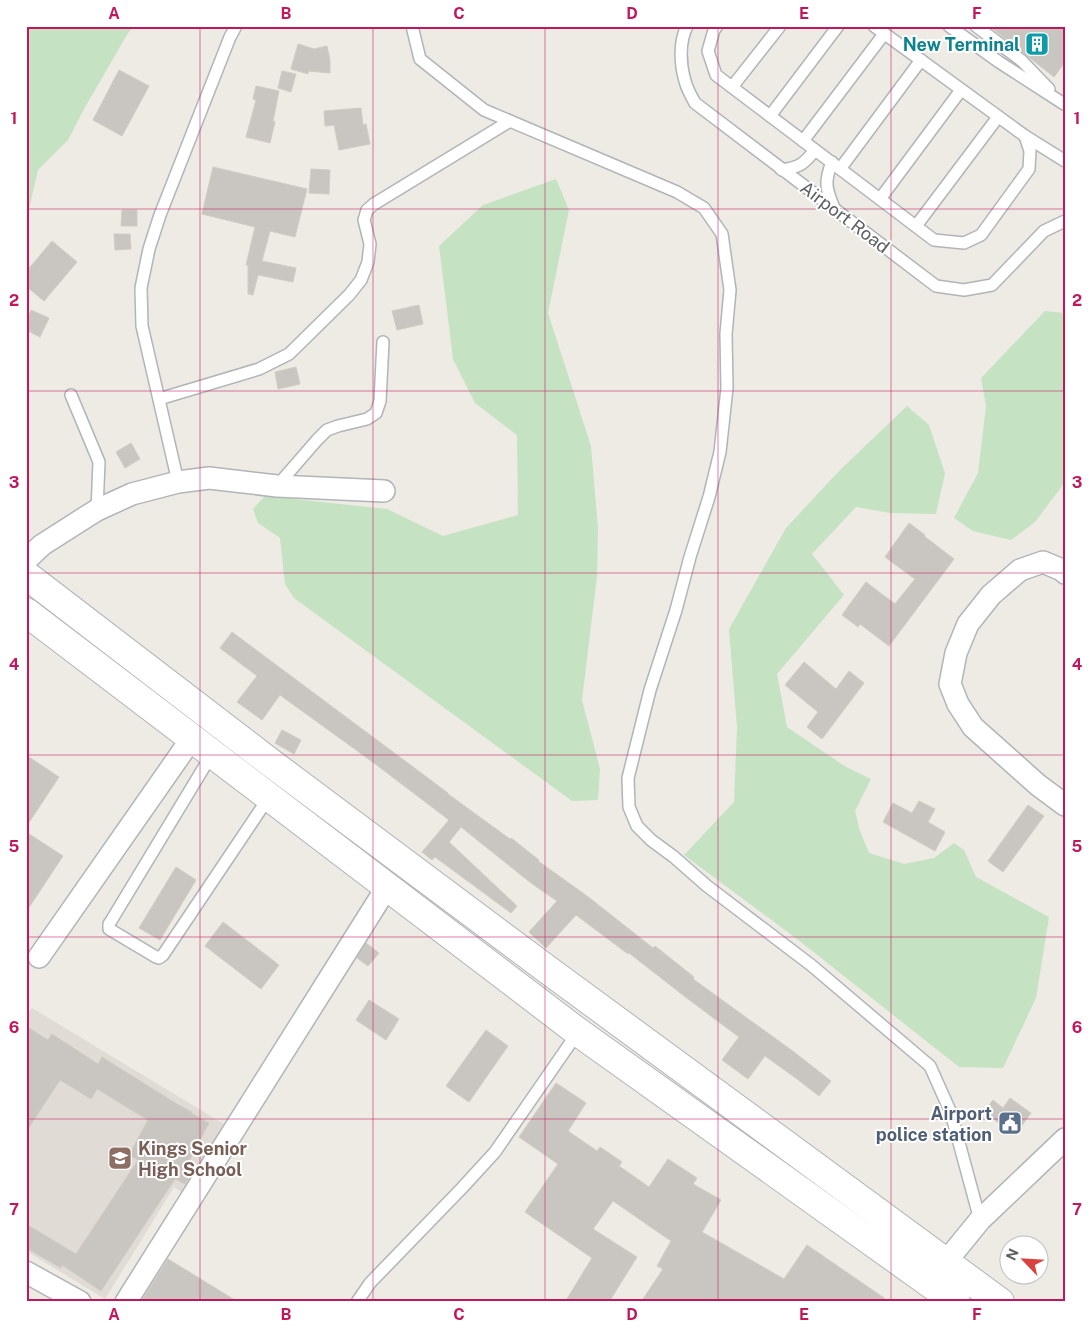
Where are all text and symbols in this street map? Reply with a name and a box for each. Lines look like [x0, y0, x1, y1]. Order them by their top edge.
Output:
text: A [108, 4, 120, 23]
text: B [281, 4, 292, 23]
text: C [453, 4, 465, 23]
text: D [626, 4, 638, 23]
text: E [799, 4, 809, 23]
text: F [972, 4, 982, 23]
building icon: New Terminal [1024, 31, 1050, 57]
place label: New Terminal [903, 34, 1020, 55]
text: 1 [11, 109, 17, 128]
text: 1 [1074, 109, 1080, 128]
street label: Airport Road [796, 177, 894, 257]
text: 2 [9, 291, 19, 310]
text: 2 [1072, 291, 1082, 310]
text: 3 [9, 473, 19, 492]
text: 3 [1072, 473, 1082, 492]
text: 4 [9, 655, 20, 674]
text: 4 [1072, 655, 1083, 674]
text: 5 [9, 837, 20, 856]
text: 5 [1072, 837, 1083, 856]
text: 6 [9, 1018, 19, 1037]
text: 6 [1072, 1018, 1082, 1037]
place label: Airport police station [876, 1103, 992, 1145]
public building icon: Airport police station [997, 1110, 1023, 1136]
place label: Kings Senior High School [138, 1138, 248, 1180]
school or university icon: Kings Senior High School [107, 1145, 133, 1171]
text: 7 [9, 1200, 19, 1219]
text: 7 [1072, 1200, 1082, 1219]
north arrow [998, 1236, 1048, 1286]
text: N [1003, 1246, 1022, 1263]
text: A [108, 1305, 120, 1324]
text: B [281, 1305, 292, 1324]
text: C [453, 1305, 465, 1324]
text: D [626, 1305, 638, 1324]
text: E [799, 1305, 809, 1324]
text: F [972, 1305, 982, 1324]

